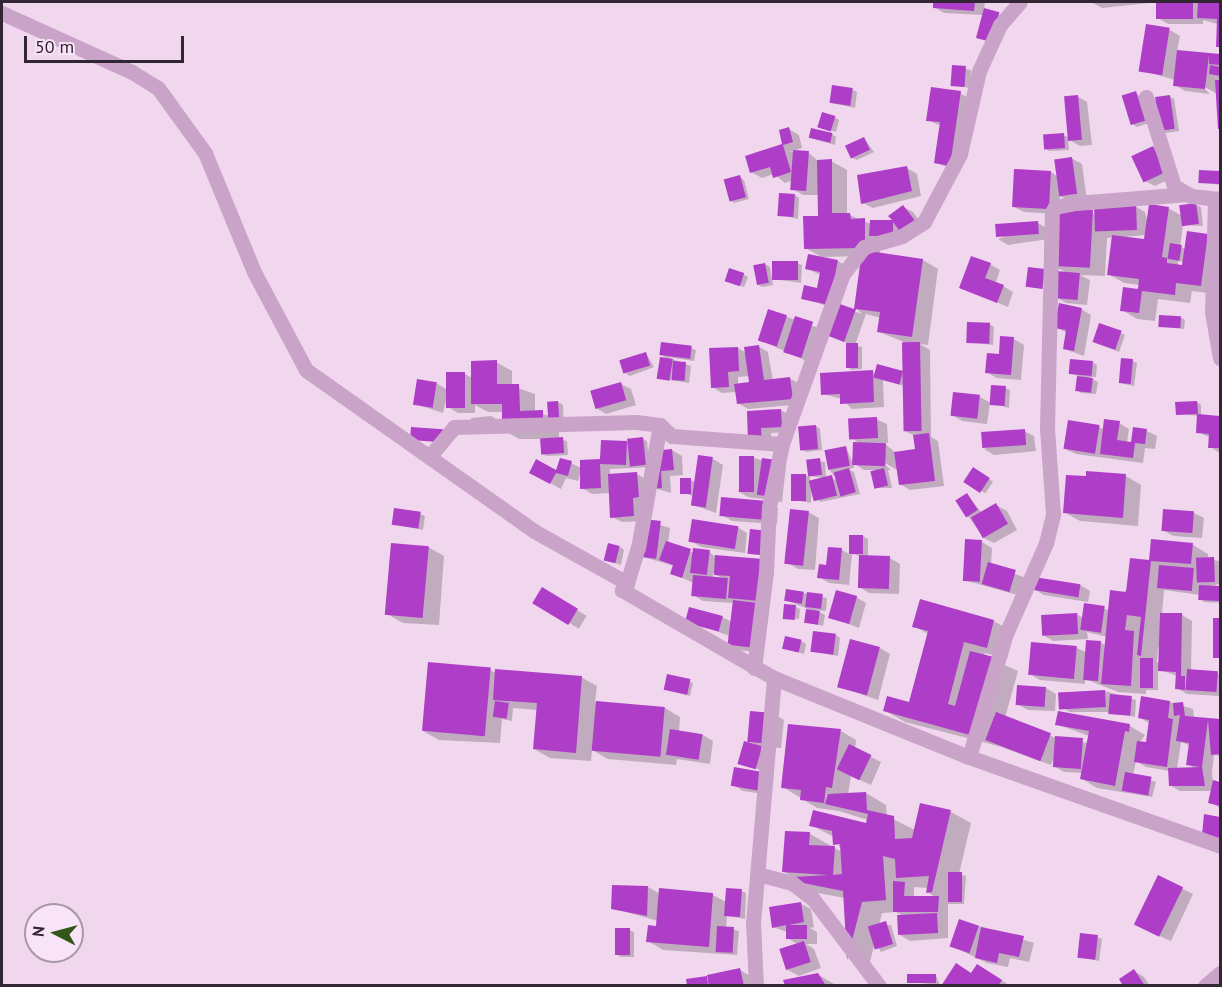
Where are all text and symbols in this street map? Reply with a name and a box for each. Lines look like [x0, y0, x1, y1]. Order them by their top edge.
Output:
scale bar [27, 24, 188, 62]
text: 50 m [35, 35, 74, 58]
north arrow [24, 903, 84, 963]
text: N [28, 925, 49, 938]

